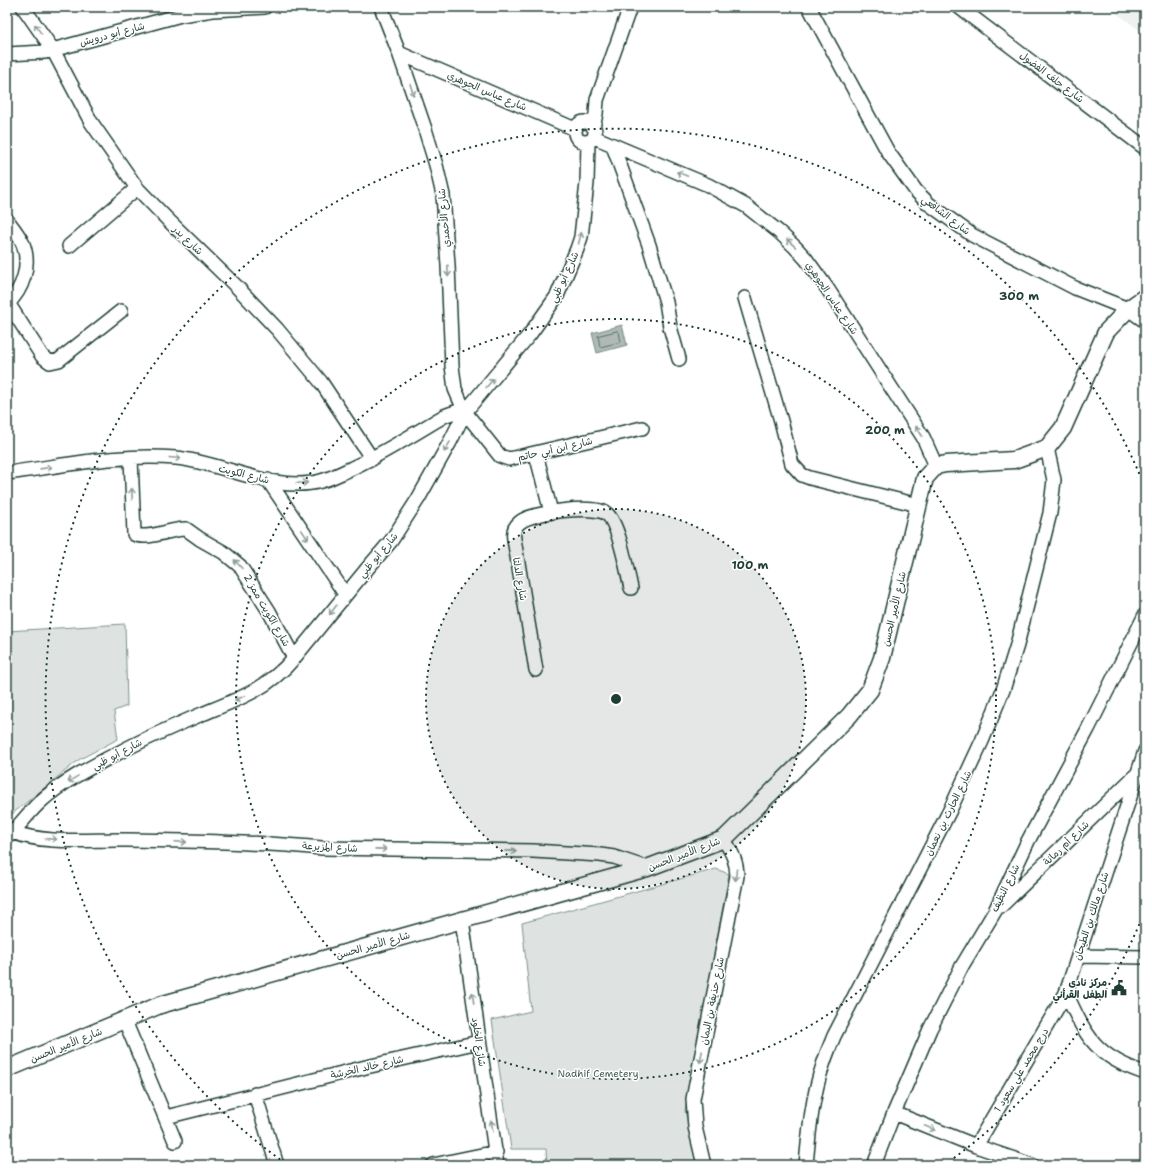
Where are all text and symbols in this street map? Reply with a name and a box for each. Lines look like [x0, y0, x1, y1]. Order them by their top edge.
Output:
street label: شارع أبو درويش [78, 19, 146, 50]
one-way arrow [34, 23, 42, 34]
street label: شارع حلف الفضول [1017, 49, 1087, 106]
street label: شارع عباس الجوهري [445, 68, 529, 116]
one-way arrow [409, 84, 416, 97]
one-way arrow [676, 170, 688, 178]
street label: شارع الأحمدي [435, 188, 455, 248]
street label: شارع الشافعي [917, 192, 973, 240]
street label: شارع بدر [169, 222, 206, 258]
one-way arrow [577, 232, 585, 245]
one-way arrow [786, 239, 796, 248]
street label: شارع أبو ظبي [547, 249, 584, 306]
street label: شارع عباس الجوهري [801, 259, 861, 338]
one-way arrow [444, 264, 452, 277]
text: 300 m [999, 288, 1039, 304]
one-way arrow [486, 377, 495, 388]
text: 200 m [865, 422, 905, 438]
one-way arrow [915, 426, 923, 437]
street label: شارع ابن أبي حاتم [516, 434, 595, 467]
one-way arrow [443, 441, 451, 453]
one-way arrow [168, 455, 181, 462]
street label: شارع الكويت [217, 461, 271, 488]
one-way arrow [39, 464, 52, 472]
one-way arrow [295, 480, 308, 487]
one-way arrow [129, 488, 136, 501]
one-way arrow [301, 529, 309, 540]
street label: شارع أبو ظبي [355, 530, 403, 582]
street label: شارع الدلتا [509, 556, 530, 602]
text: 100 m [732, 557, 769, 573]
one-way arrow [234, 559, 243, 570]
street label: شارع الأمير الحسن [879, 570, 910, 648]
street label: شارع الكويت ممر 2 [240, 571, 293, 649]
one-way arrow [329, 605, 337, 616]
centre of rings [609, 692, 623, 706]
one-way arrow [234, 695, 246, 702]
street label: شارع أبو ظبي [90, 735, 146, 775]
street label: شارع الحارث بن نعمان [922, 768, 975, 858]
one-way arrow [68, 775, 79, 783]
street label: شارع أم رمانة [1040, 818, 1093, 869]
street label: شارع الأمير الحسن [646, 834, 723, 875]
one-way arrow [44, 835, 57, 843]
one-way arrow [174, 838, 187, 845]
street label: شارع المزيرعة [302, 839, 358, 856]
one-way arrow [374, 845, 387, 853]
one-way arrow [504, 847, 517, 855]
street label: شارع النظيف [988, 862, 1023, 915]
one-way arrow [733, 868, 740, 881]
street label: شارع مالك بن الطيحان [1071, 870, 1113, 962]
street label: شارع الأمير الحسن [334, 928, 412, 963]
street label: شارع حذيفة بن اليمان [697, 956, 728, 1046]
place label: مركز نادي الطفل القرأني [1053, 976, 1107, 1004]
public building icon: مركز نادي الطفل القرأني [1110, 979, 1128, 997]
one-way arrow [469, 992, 477, 1005]
street label: شارع الخلود [468, 1017, 489, 1068]
street label: شارع الأمير الحسن [28, 1025, 105, 1066]
street label: درج محمد علي سعود 1 [991, 1025, 1054, 1116]
one-way arrow [697, 1050, 705, 1063]
street label: شارع خالد الخرشة [329, 1052, 405, 1083]
park label: Nadhif Cemetery [557, 1067, 639, 1080]
one-way arrow [488, 1120, 496, 1133]
one-way arrow [923, 1125, 935, 1132]

